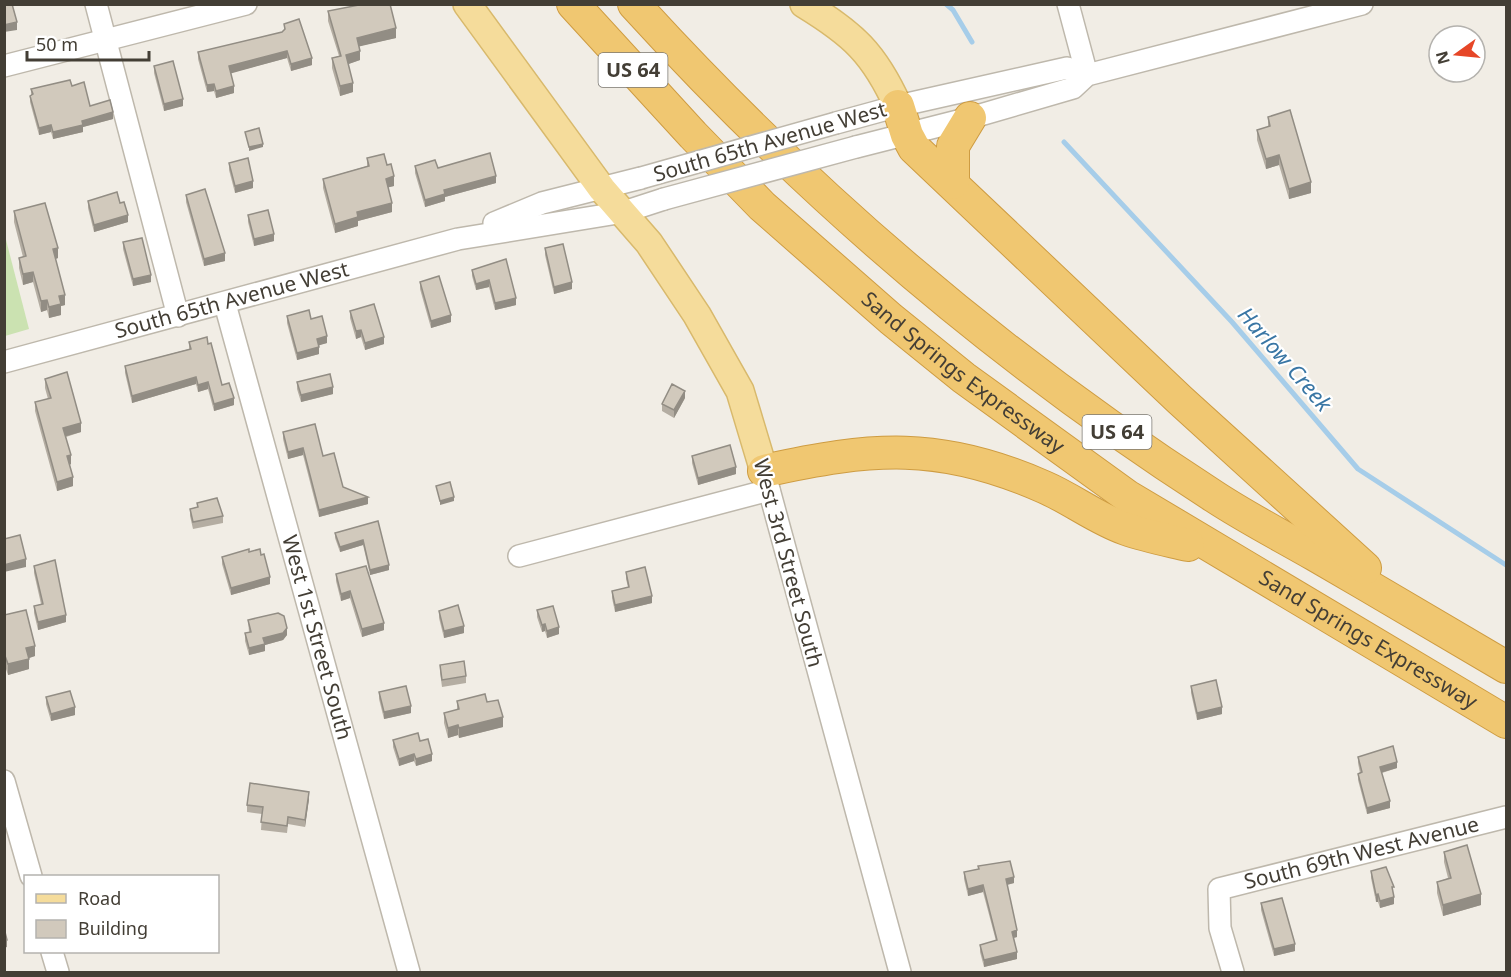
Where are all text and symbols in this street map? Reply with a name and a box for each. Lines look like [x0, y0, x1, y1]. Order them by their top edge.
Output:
scale bar [27, 24, 148, 62]
north arrow [1427, 24, 1487, 84]
text: 50 m [36, 32, 78, 56]
text: N [1430, 49, 1455, 67]
road number: US 64 [598, 53, 668, 87]
street label: South 65th Avenue West [650, 94, 890, 188]
street label: South 65th Avenue West [111, 254, 352, 344]
street label: Sand Springs Expressway [856, 285, 1071, 460]
water label: Harlow Creek [1232, 300, 1340, 418]
road number: US 64 [1082, 415, 1152, 449]
street label: West 3rd Street South [748, 455, 830, 670]
street label: West 1st Street South [276, 532, 359, 743]
street label: Sand Springs Expressway [1254, 563, 1483, 715]
street label: South 69th West Avenue [1241, 809, 1482, 895]
legend [24, 875, 219, 953]
text: Road [78, 886, 121, 910]
text: Building [78, 916, 148, 940]

